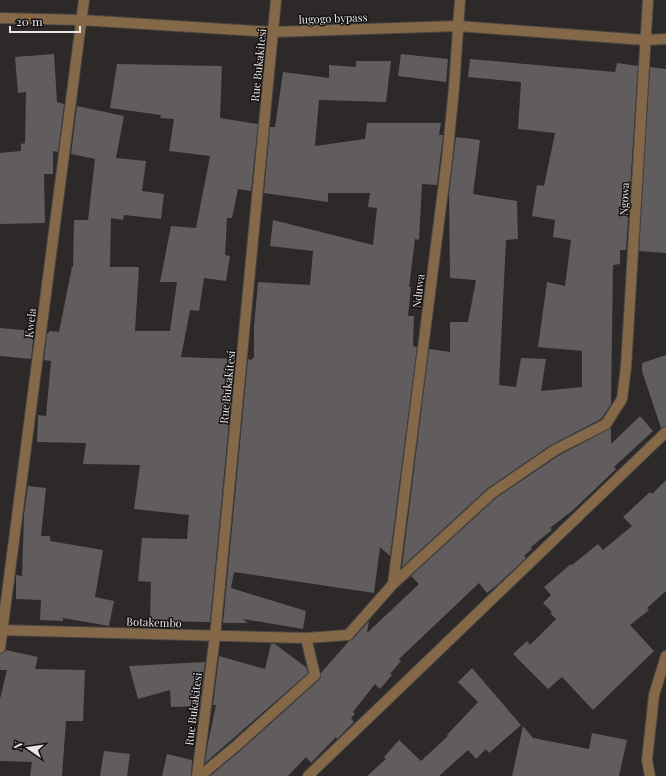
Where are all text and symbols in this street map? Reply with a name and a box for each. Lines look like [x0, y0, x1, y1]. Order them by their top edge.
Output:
scale bar [10, 8, 80, 34]
street label: lugogo bypass [298, 9, 368, 27]
text: 20 m [16, 13, 43, 29]
street label: Rue Bukakitesi [247, 28, 269, 102]
street label: Ngowa [616, 182, 632, 216]
street label: Nduwa [408, 273, 428, 309]
street label: Kwela [21, 307, 39, 339]
street label: Rue Bukakitesi [216, 350, 238, 424]
street label: Botakembo [126, 614, 182, 630]
street label: Rue Bukakitesi [181, 672, 205, 746]
north arrow [8, 728, 48, 768]
text: N [10, 740, 26, 751]

